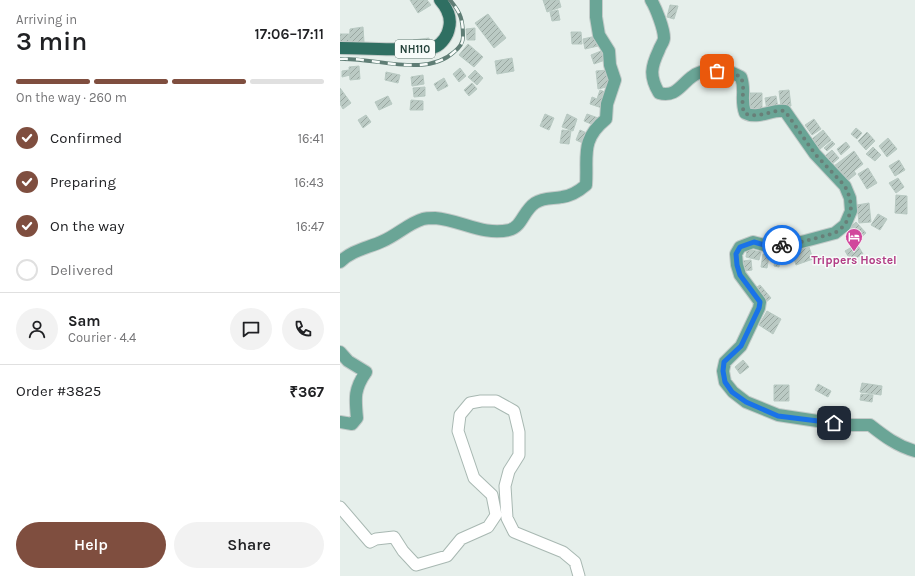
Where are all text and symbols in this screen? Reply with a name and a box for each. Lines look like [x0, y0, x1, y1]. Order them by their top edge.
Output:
text: Arriving in [16, 12, 77, 27]
text: 17:06–17:11 [255, 25, 324, 43]
text: 3 min [16, 26, 87, 57]
road number: NH110 [395, 40, 435, 58]
pin [700, 54, 734, 88]
icon: bag [706, 60, 728, 82]
text: On the way · 260 m [16, 90, 127, 105]
icon: check [16, 127, 38, 149]
text: Confirmed [50, 129, 122, 147]
text: 16:41 [298, 131, 324, 146]
icon: check [16, 171, 38, 193]
text: Preparing [50, 173, 116, 191]
text: 16:43 [294, 175, 324, 190]
icon: check [16, 215, 38, 237]
text: On the way [50, 217, 124, 235]
text: 16:47 [296, 219, 324, 234]
courier [762, 225, 802, 265]
hotel icon: Trippers Hostel [844, 227, 864, 252]
icon: bike [771, 234, 793, 256]
place label: Trippers Hostel [811, 253, 897, 267]
text: Delivered [50, 261, 114, 279]
button: person [16, 308, 58, 350]
button: chat [230, 308, 272, 350]
button: phone [282, 308, 324, 350]
text: Sam [68, 312, 101, 330]
text: Courier · 4.4 [68, 330, 136, 345]
text: Order #3825 [16, 382, 101, 400]
text: ₹367 [290, 383, 324, 401]
pin [817, 406, 851, 440]
icon: home [823, 412, 845, 434]
button: Help [16, 522, 166, 568]
button: Share [174, 522, 324, 568]

